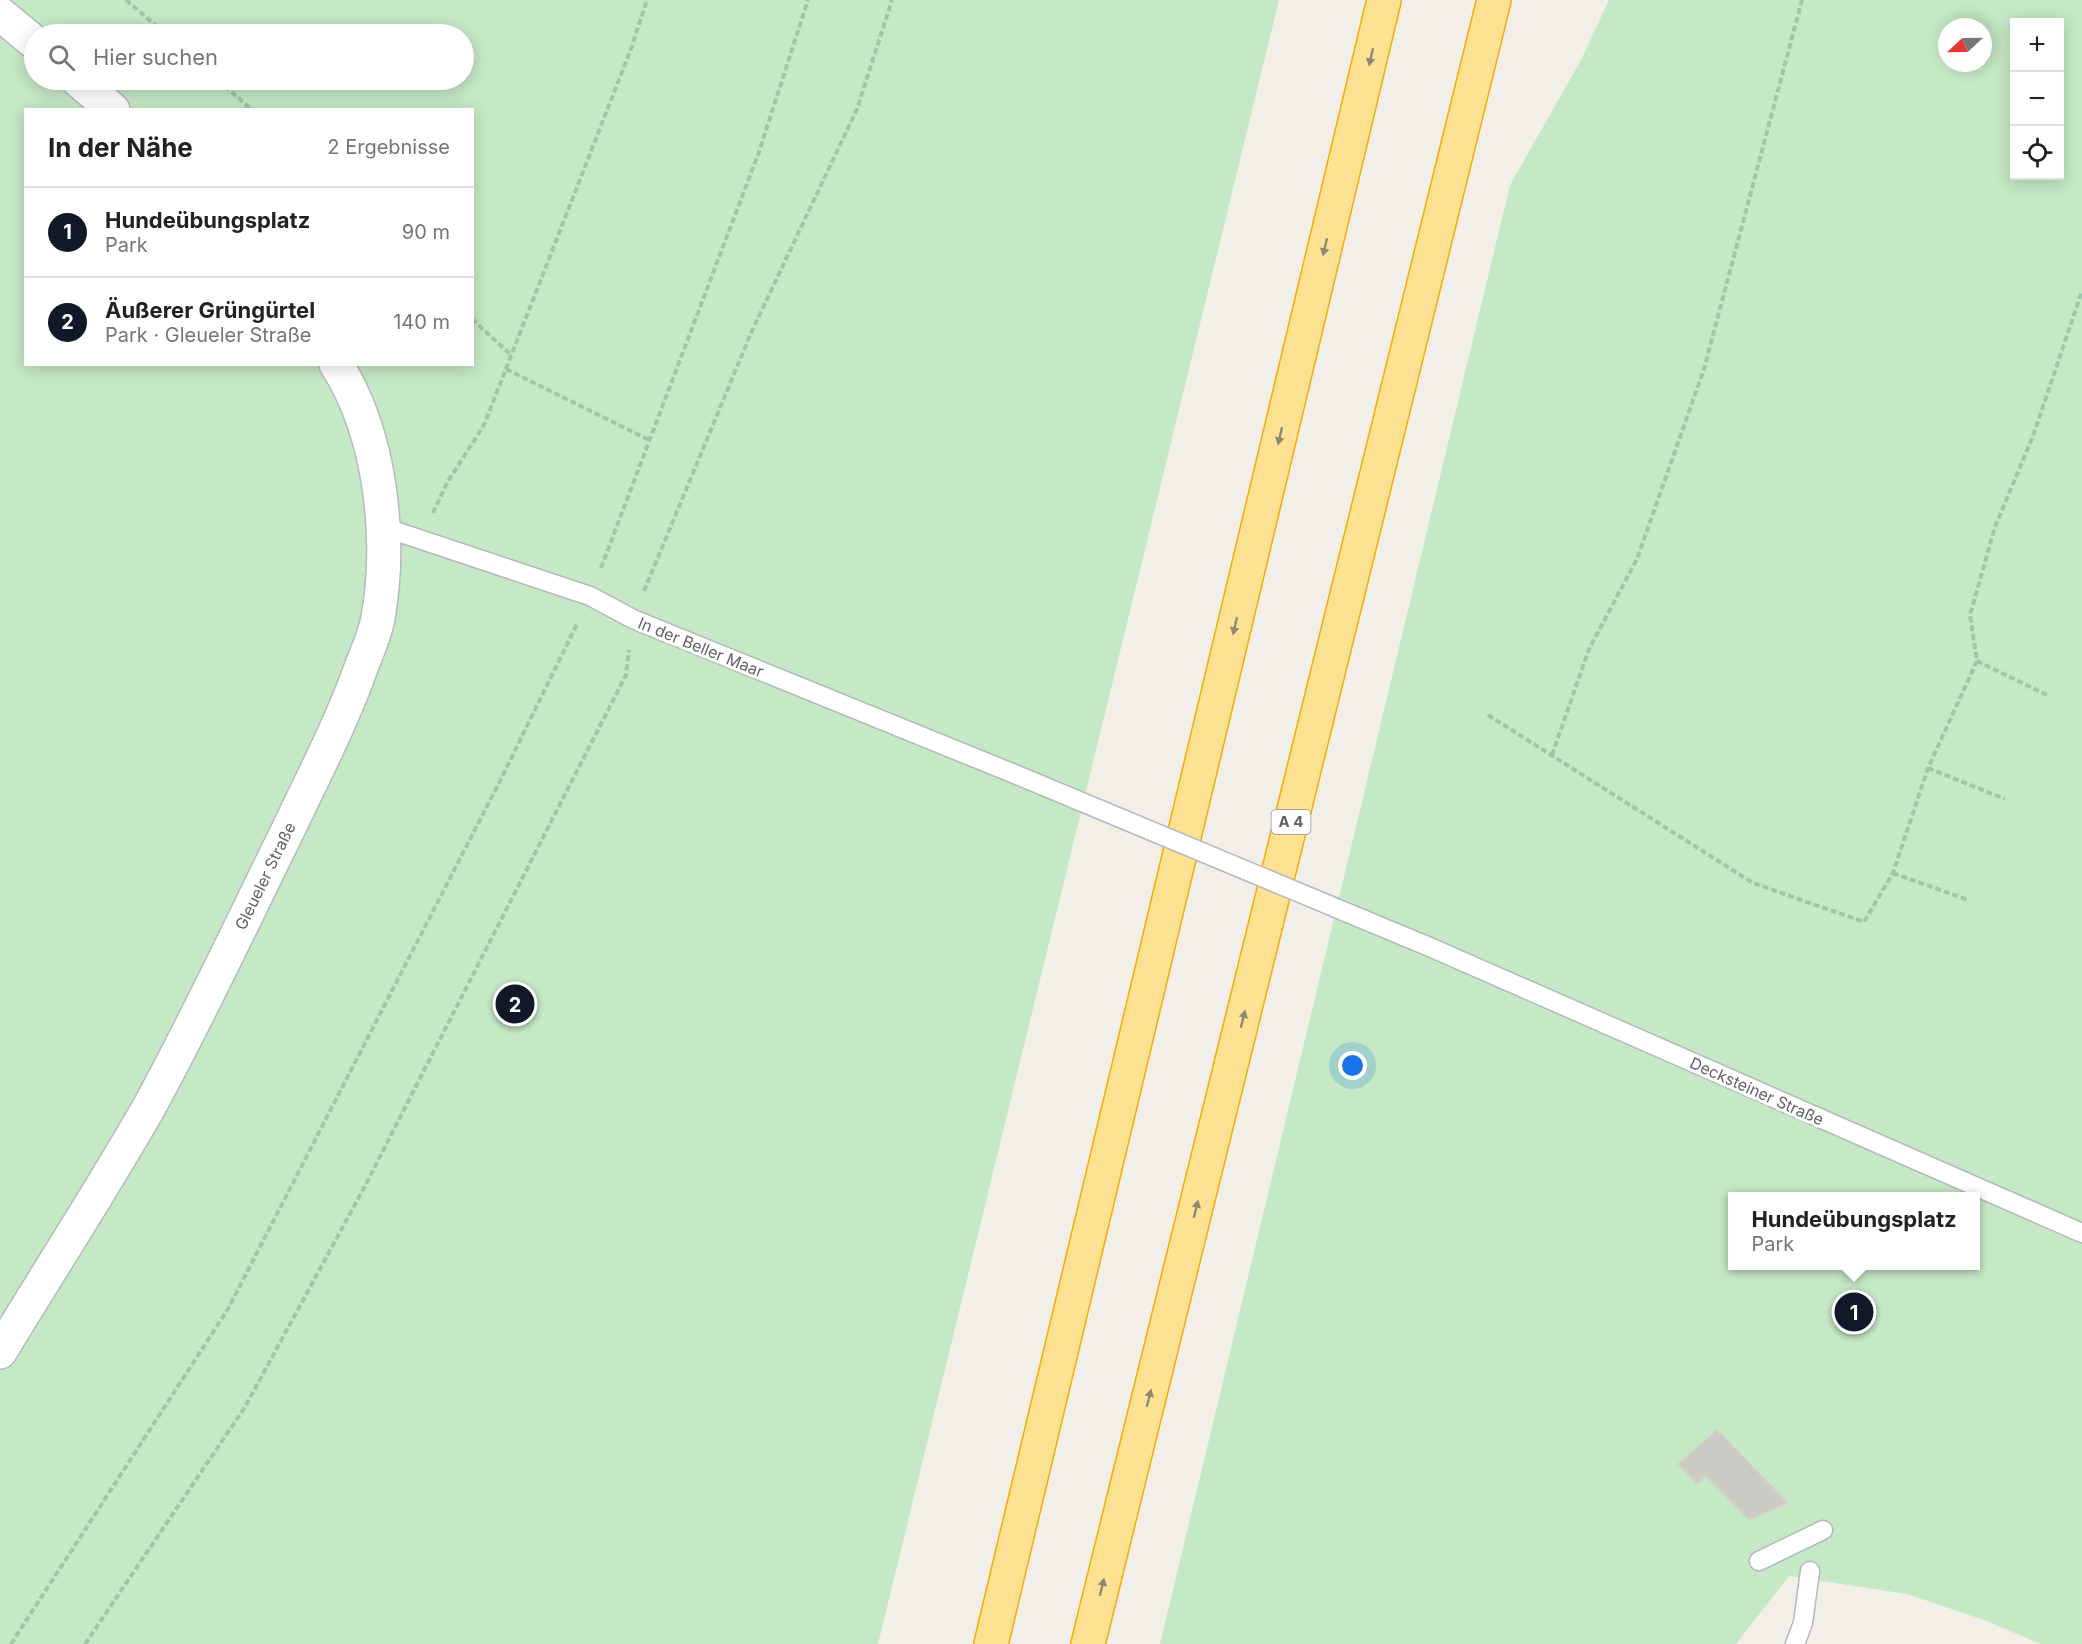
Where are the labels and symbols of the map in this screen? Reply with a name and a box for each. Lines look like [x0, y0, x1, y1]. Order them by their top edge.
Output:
north arrow [1938, 18, 1992, 72]
one-way arrow [1365, 48, 1375, 66]
one-way arrow [1320, 237, 1330, 256]
one-way arrow [1275, 427, 1284, 446]
street label: In der Beller Maar [635, 613, 767, 681]
one-way arrow [1229, 617, 1239, 635]
road number: A 4 [1272, 810, 1310, 834]
street label: Gleueler Straße [230, 819, 300, 933]
pin: 2 [496, 982, 534, 1026]
one-way arrow [1238, 1010, 1248, 1028]
your location [1338, 1051, 1367, 1080]
street label: Decksteiner Straße [1687, 1052, 1827, 1130]
one-way arrow [1191, 1199, 1201, 1218]
pin: 1 [1834, 1290, 1874, 1334]
one-way arrow [1145, 1389, 1155, 1407]
one-way arrow [1098, 1578, 1108, 1596]

